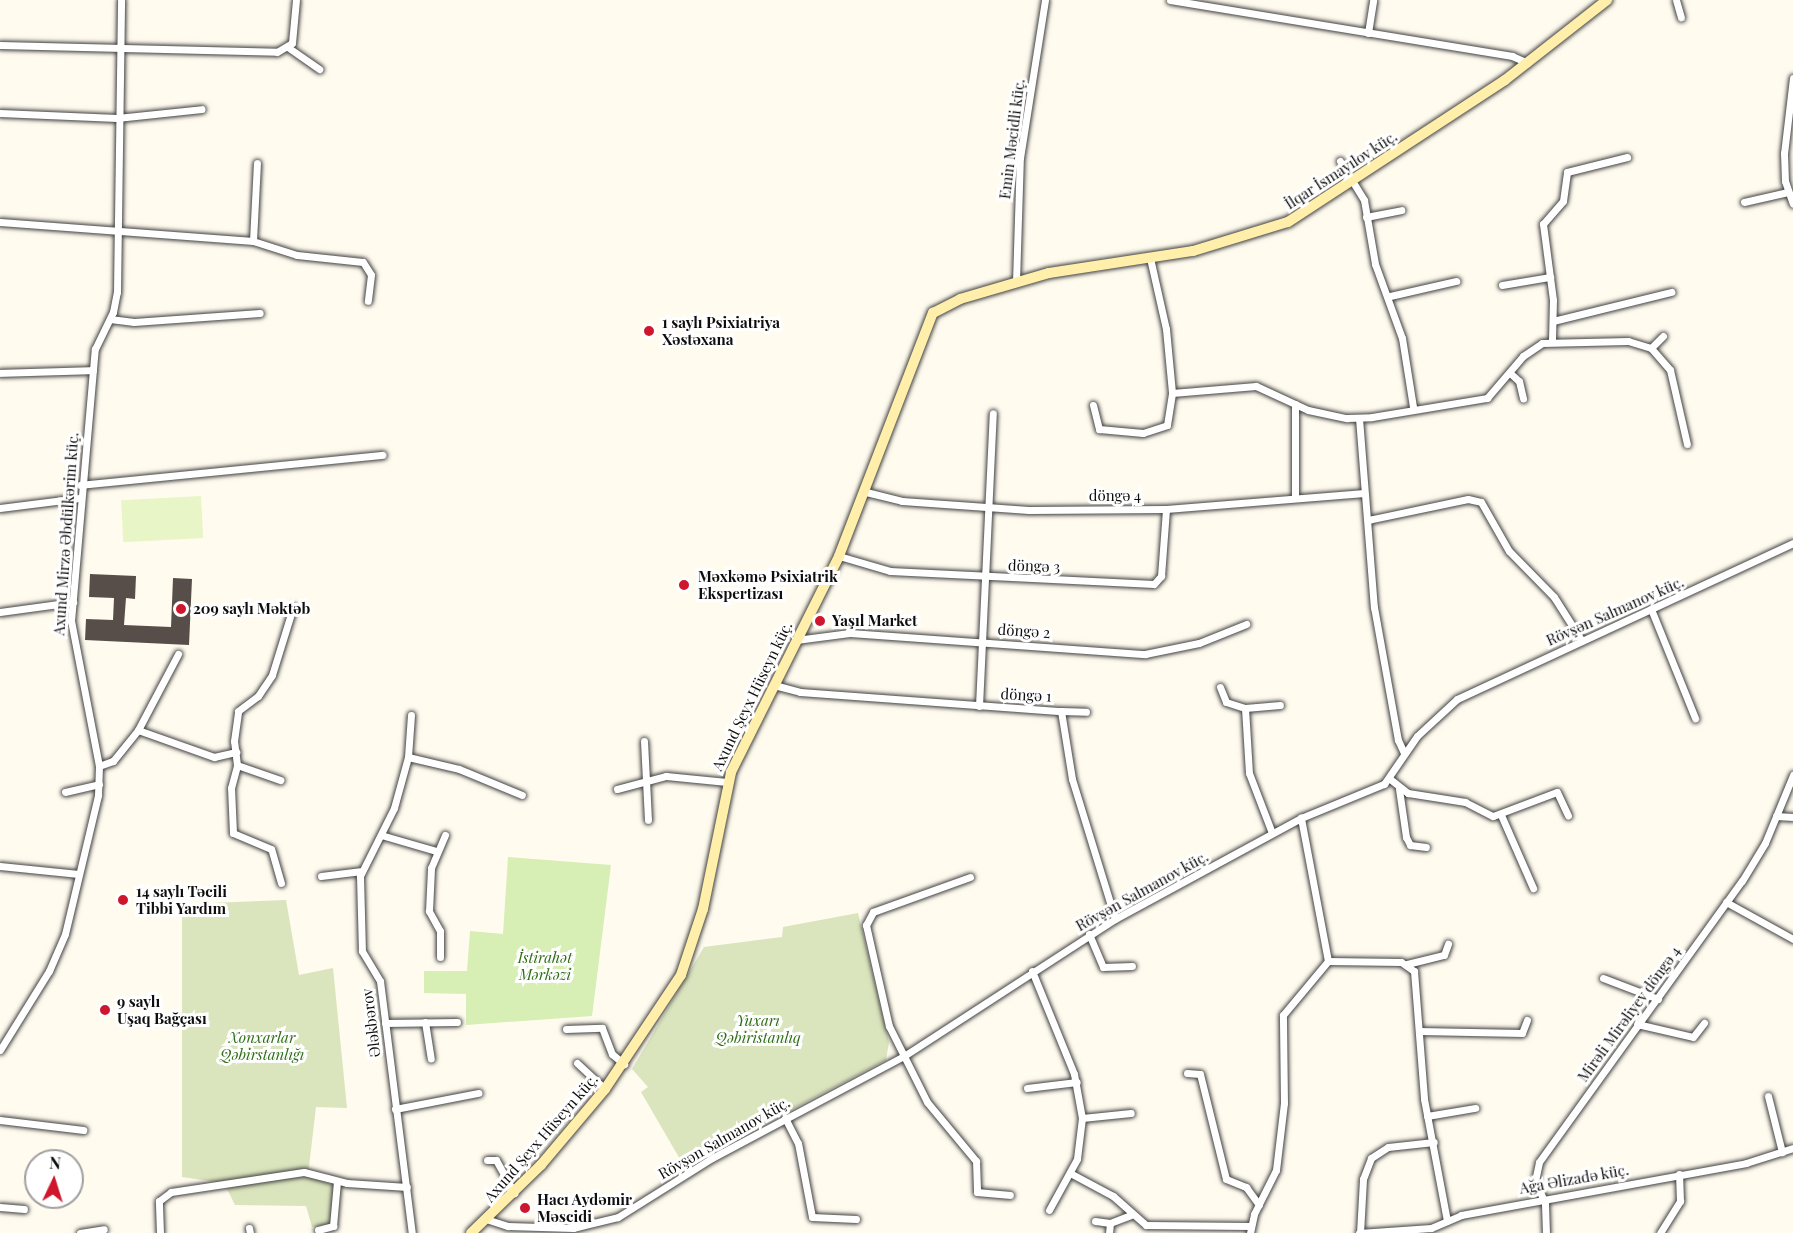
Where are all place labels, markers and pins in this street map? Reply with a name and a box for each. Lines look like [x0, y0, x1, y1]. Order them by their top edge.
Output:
place label: 1 saylı Psixiatriya Xəstəxana [662, 313, 780, 348]
marker: 1 saylı Psixiatriya Xəstəxana [640, 322, 658, 340]
place label: Məxkəmə Psixiatrik Ekspertizası [698, 567, 838, 602]
marker: Məxkəmə Psixiatrik Ekspertizası [675, 576, 693, 594]
place label: 209 saylı Məktəb [193, 600, 310, 618]
marker: 209 saylı Məktəb [174, 602, 188, 616]
place label: Yaşıl Market [832, 612, 917, 630]
marker: Yaşıl Market [813, 614, 827, 628]
place label: 14 saylı Təcili Tibbi Yardım [136, 882, 227, 917]
marker: 14 saylı Təcili Tibbi Yardım [114, 891, 132, 909]
place label: 9 saylı Uşaq Bağçası [117, 992, 207, 1027]
marker: 9 saylı Uşaq Bağçası [98, 1003, 112, 1017]
place label: Hacı Aydəmir Məscidi [537, 1190, 633, 1225]
marker: Hacı Aydəmir Məscidi [518, 1201, 532, 1215]

